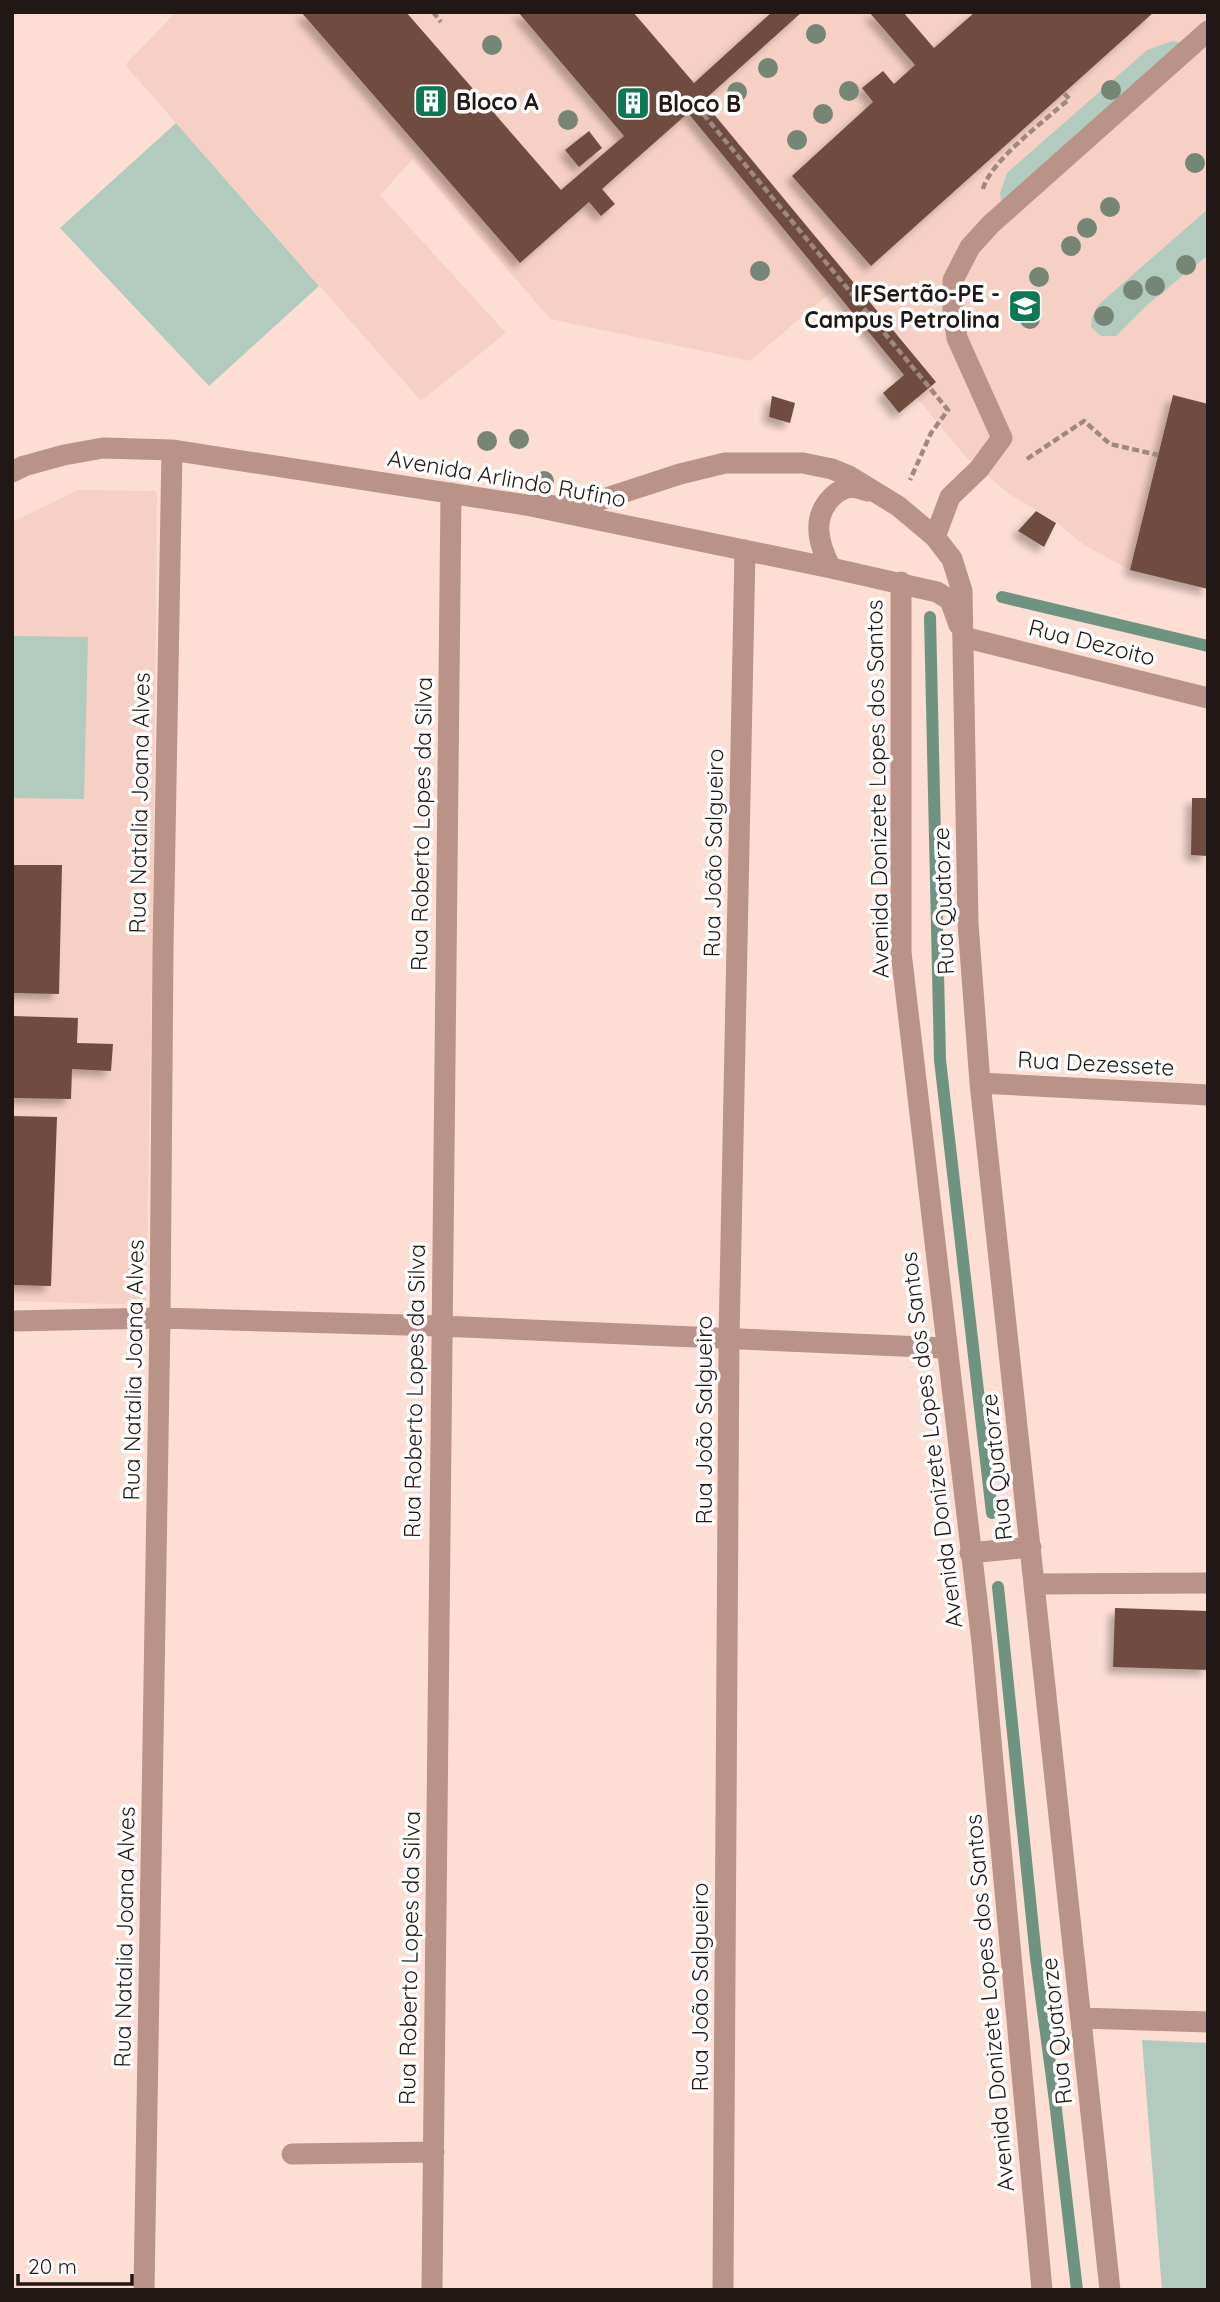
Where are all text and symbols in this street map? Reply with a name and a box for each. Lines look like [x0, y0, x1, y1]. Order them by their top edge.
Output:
building icon: Bloco A [412, 82, 450, 120]
building icon: Bloco B [614, 84, 652, 122]
place label: Bloco A [456, 87, 539, 116]
place label: Bloco B [658, 89, 741, 118]
place label: IFSertão-PE - Campus Petrolina [804, 279, 1000, 334]
school or university icon: IFSertão-PE - Campus Petrolina [1006, 287, 1044, 325]
street label: Avenida Arlindo Rufino [385, 443, 629, 513]
street label: Avenida Donizete Lopes dos Santos [859, 599, 895, 979]
street label: Rua Dezoito [1026, 612, 1158, 672]
street label: Rua Natalia Joana Alves [122, 672, 156, 934]
street label: Rua Roberto Lopes da Silva [404, 677, 438, 971]
street label: Rua João Salgueiro [697, 748, 729, 958]
street label: Rua Quatorze [926, 827, 960, 975]
street label: Rua Dezessete [1017, 1044, 1175, 1082]
street label: Rua Natalia Joana Alves [116, 1239, 150, 1501]
street label: Rua Roberto Lopes da Silva [397, 1244, 431, 1538]
street label: Avenida Donizete Lopes dos Santos [894, 1250, 968, 1630]
street label: Rua João Salgueiro [689, 1316, 718, 1524]
street label: Rua Quatorze [974, 1392, 1018, 1542]
street label: Rua Natalia Joana Alves [107, 1806, 141, 2068]
street label: Rua Roberto Lopes da Silva [392, 1811, 426, 2105]
street label: Avenida Donizete Lopes dos Santos [958, 1813, 1020, 2193]
street label: Rua João Salgueiro [685, 1883, 714, 2091]
street label: Rua Quatorze [1034, 1956, 1078, 2106]
scale bar [18, 2242, 131, 2286]
text: 20 m [28, 2253, 77, 2279]

